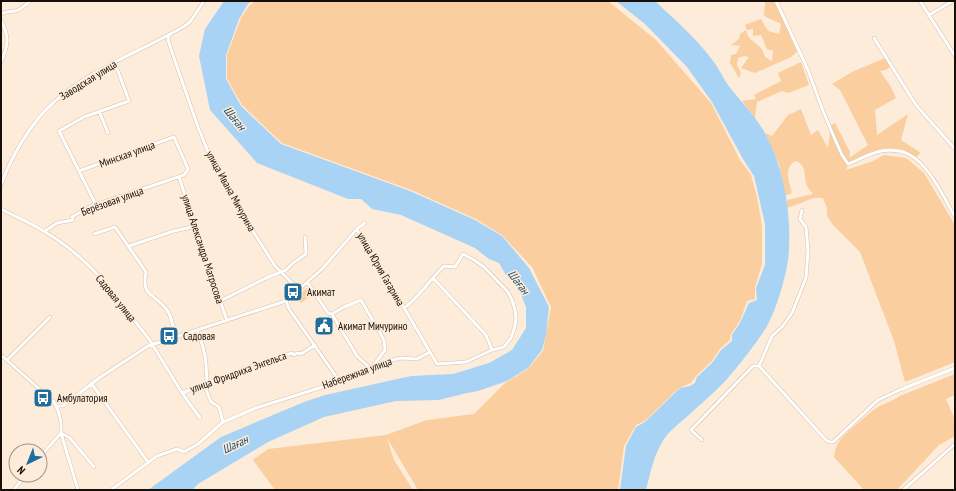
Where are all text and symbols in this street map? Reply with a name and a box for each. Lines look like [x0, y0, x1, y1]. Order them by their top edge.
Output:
street label: Заводская улица [57, 57, 119, 103]
water label: Шаған [221, 103, 250, 135]
street label: Минская улица [97, 137, 157, 171]
street label: улица Ивана Мичурина [203, 148, 259, 234]
street label: Берёзовая улица [79, 183, 145, 219]
street label: улица Александра Матросова [179, 193, 227, 305]
street label: улица Юрия Гагарина [354, 230, 408, 308]
water label: Шаған [505, 267, 534, 299]
street label: Садовая улица [93, 271, 139, 325]
bus stop icon: Акимат [282, 281, 304, 303]
place label: Акимат [307, 285, 335, 299]
public building icon: Акимат Мичурино [313, 315, 335, 337]
place label: Акимат Мичурино [338, 319, 408, 333]
bus stop icon: Садовая [158, 325, 180, 347]
place label: Садовая [183, 329, 215, 343]
street label: улица Фридриха Энгельса [188, 348, 288, 396]
street label: Набережная улица [320, 354, 394, 392]
bus stop icon: Амбулатория [32, 387, 54, 409]
place label: Амбулатория [57, 391, 107, 405]
water label: Шаған [220, 431, 252, 456]
north arrow [8, 443, 48, 483]
text: N [14, 463, 28, 477]

